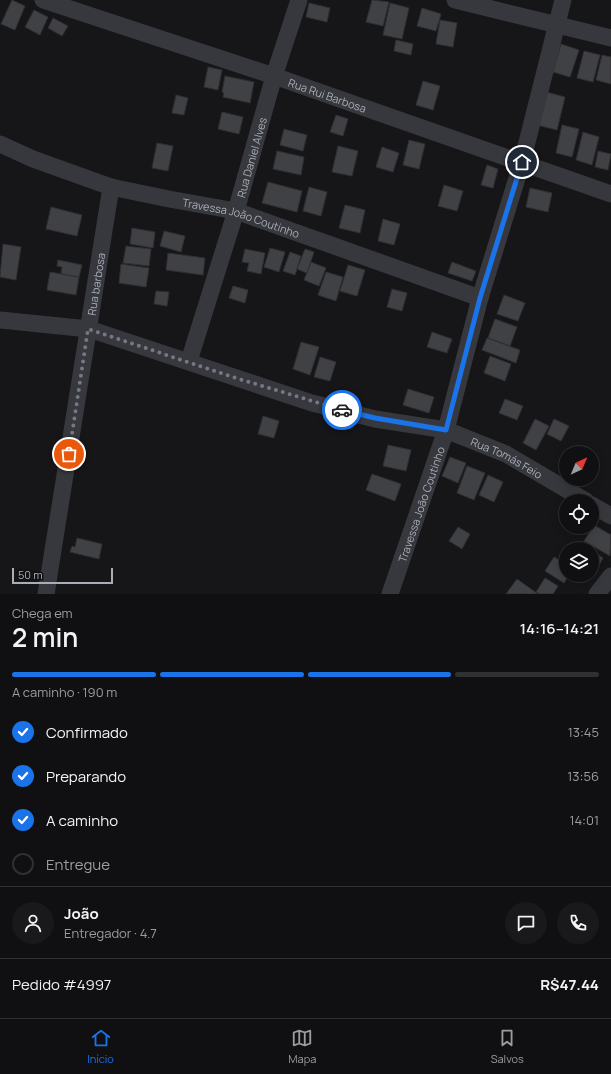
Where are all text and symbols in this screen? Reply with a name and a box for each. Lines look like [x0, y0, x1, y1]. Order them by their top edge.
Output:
street label: Rua Rui Barbosa [287, 74, 369, 115]
street label: Rua Daniel Alves [233, 115, 270, 199]
pin [505, 145, 539, 179]
icon: home [511, 151, 533, 173]
street label: Travessa João Coutinho [181, 194, 302, 241]
street label: Rua barbosa [83, 251, 108, 316]
courier [322, 390, 362, 430]
icon: car [331, 399, 353, 421]
street label: Rua Tomás Feio [469, 433, 546, 482]
pin [52, 437, 86, 471]
icon: bag [58, 443, 80, 465]
street label: Travessa João Coutinho [394, 444, 448, 564]
north arrow [559, 446, 599, 486]
map controls [559, 446, 599, 582]
button: locate [559, 494, 599, 534]
button: layers [559, 542, 599, 582]
scale bar [12, 566, 113, 585]
text: 50 m [18, 567, 43, 582]
text: Chega em [12, 604, 73, 622]
text: 14:16–14:21 [520, 618, 599, 639]
text: 2 min [12, 619, 78, 655]
text: A caminho · 190 m [12, 683, 117, 701]
icon: check [12, 721, 34, 743]
text: Confirmado [46, 722, 128, 743]
text: 13:45 [568, 723, 599, 741]
icon: check [12, 765, 34, 787]
text: Preparando [46, 766, 126, 787]
text: 13:56 [567, 767, 599, 785]
icon: check [12, 809, 34, 831]
text: A caminho [46, 810, 118, 831]
text: 14:01 [569, 811, 599, 829]
text: Entregue [46, 854, 110, 875]
button: person [12, 902, 54, 944]
button: chat [505, 902, 547, 944]
button: phone [557, 902, 599, 944]
text: João [64, 903, 99, 924]
text: Entregador · 4.7 [64, 924, 157, 942]
text: Pedido #4997 [12, 974, 111, 995]
text: R$47.44 [540, 974, 599, 995]
tab: Início [87, 1027, 114, 1066]
tab: Mapa [288, 1027, 316, 1066]
tab: Salvos [491, 1027, 524, 1066]

